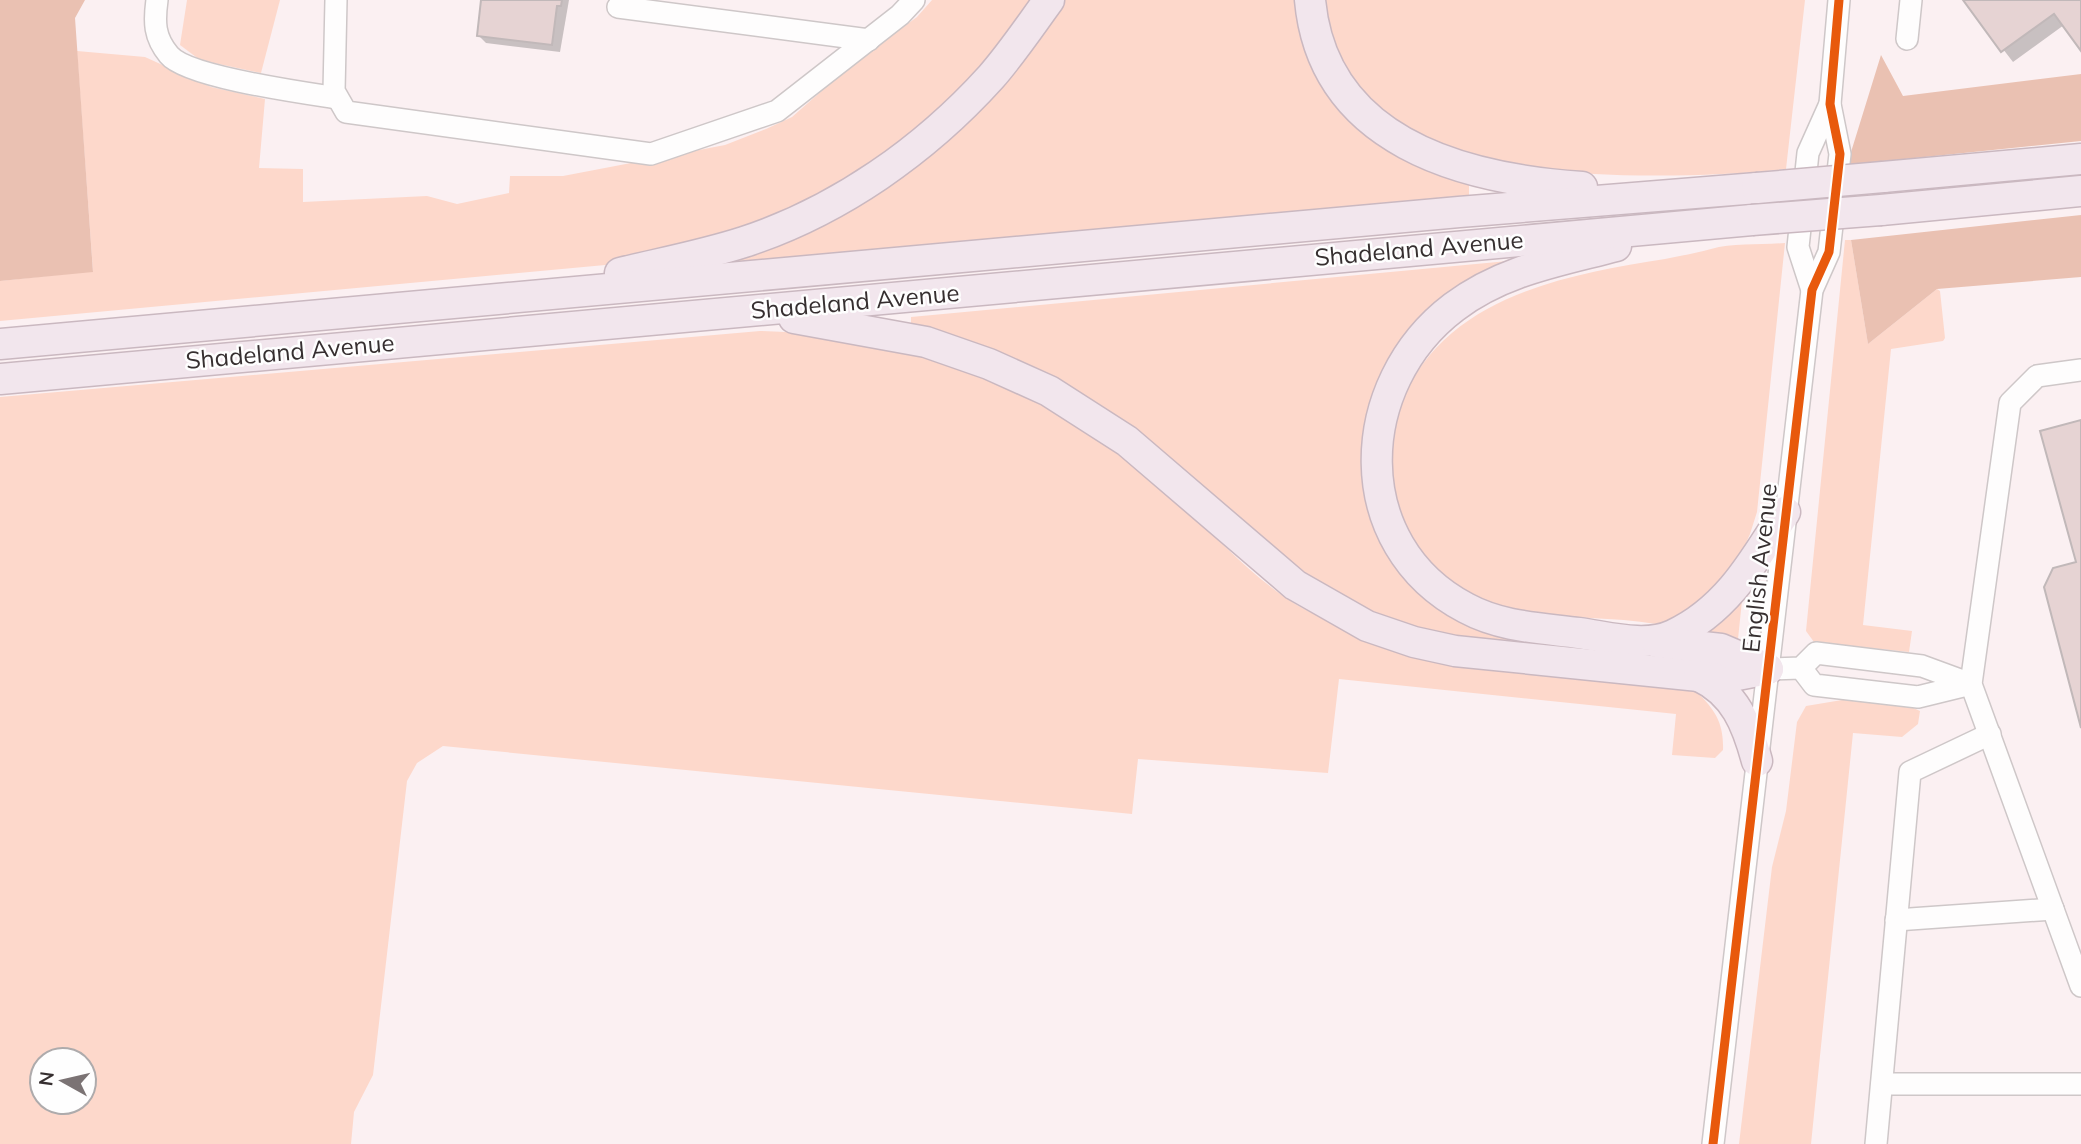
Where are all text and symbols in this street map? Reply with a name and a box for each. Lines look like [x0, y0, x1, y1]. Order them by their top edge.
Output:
street label: Shadeland Avenue [1313, 224, 1524, 272]
street label: Shadeland Avenue [749, 277, 960, 325]
street label: Shadeland Avenue [184, 327, 395, 375]
street label: English Avenue [1735, 482, 1783, 654]
north arrow [28, 1046, 98, 1116]
text: N [33, 1070, 59, 1087]

